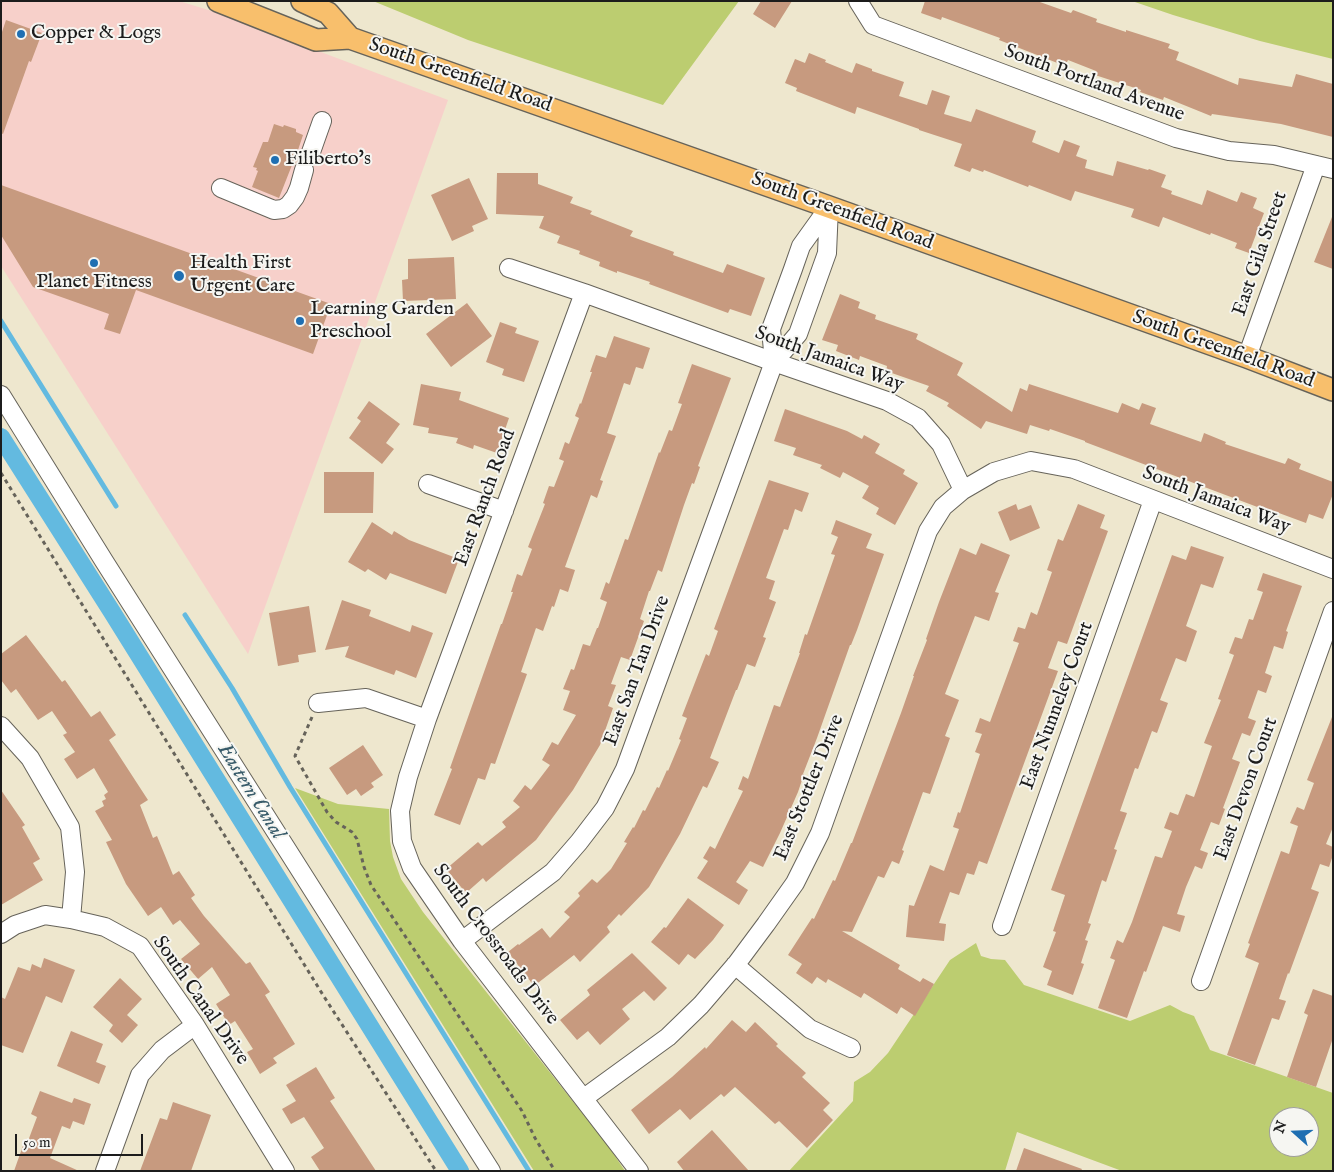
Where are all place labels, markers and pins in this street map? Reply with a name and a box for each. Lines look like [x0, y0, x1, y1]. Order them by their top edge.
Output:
place label: Copper & Logs [31, 22, 161, 46]
marker: Copper & Logs [15, 28, 27, 40]
place label: Filiberto's [285, 148, 371, 172]
marker: Filiberto's [269, 154, 281, 166]
place label: Health First Urgent Care [190, 252, 295, 299]
marker: Planet Fitness [88, 257, 100, 269]
marker: Health First Urgent Care [172, 269, 186, 283]
place label: Planet Fitness [36, 271, 152, 295]
place label: Learning Garden Preschool [310, 298, 454, 345]
marker: Learning Garden Preschool [294, 315, 306, 327]

